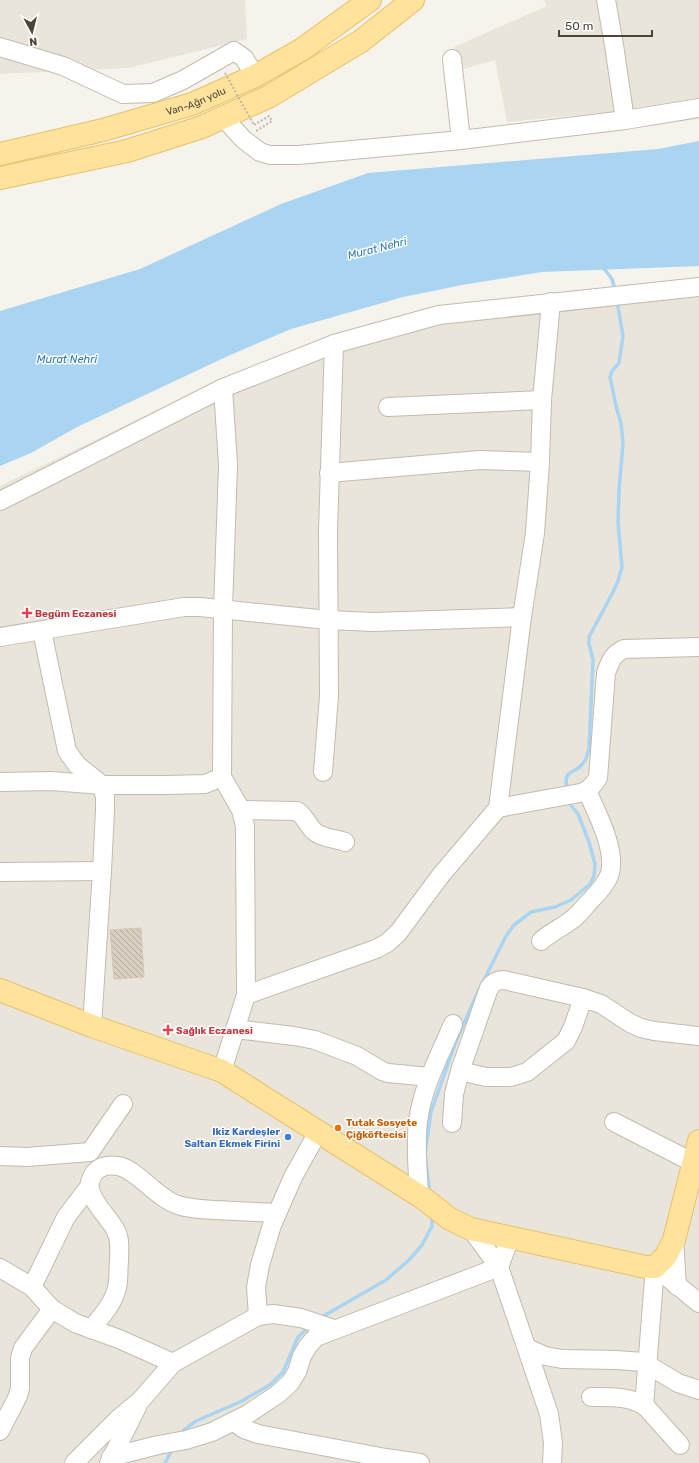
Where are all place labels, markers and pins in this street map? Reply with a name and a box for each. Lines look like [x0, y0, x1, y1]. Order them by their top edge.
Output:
marker: Begüm Eczanesi [22, 608, 32, 618]
place label: Begüm Eczanesi [35, 608, 117, 620]
marker: Sağlık Eczanesi [163, 1025, 173, 1035]
place label: Sağlık Eczanesi [176, 1025, 253, 1037]
place label: Tutak Sosyete Çiğköftecisi [346, 1117, 417, 1141]
marker: Tutak Sosyete Çiğköftecisi [333, 1123, 343, 1133]
place label: Ikiz Kardeşler Saltan Ekmek Firini [184, 1126, 280, 1150]
marker: Ikiz Kardeşler Saltan Ekmek Firini [283, 1132, 293, 1142]

